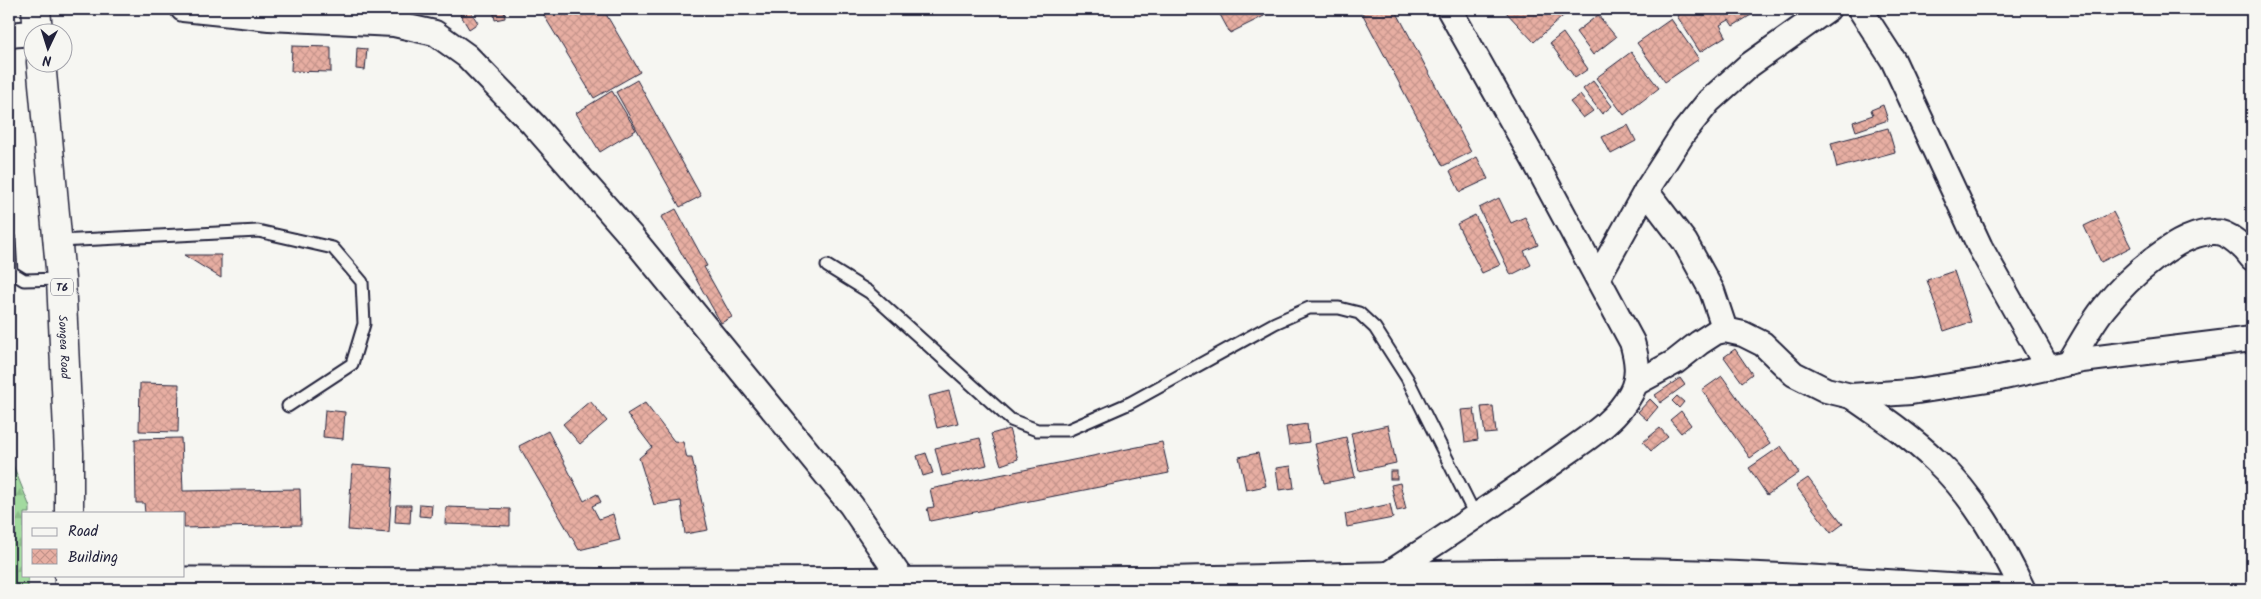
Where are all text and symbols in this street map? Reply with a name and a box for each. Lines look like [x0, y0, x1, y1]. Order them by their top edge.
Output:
north arrow [22, 22, 72, 72]
text: N [42, 49, 52, 71]
road number: T6 [51, 278, 73, 296]
street label: Songea Road [53, 315, 75, 380]
legend [22, 512, 185, 576]
text: Road [68, 520, 99, 544]
text: Building [68, 546, 118, 570]

